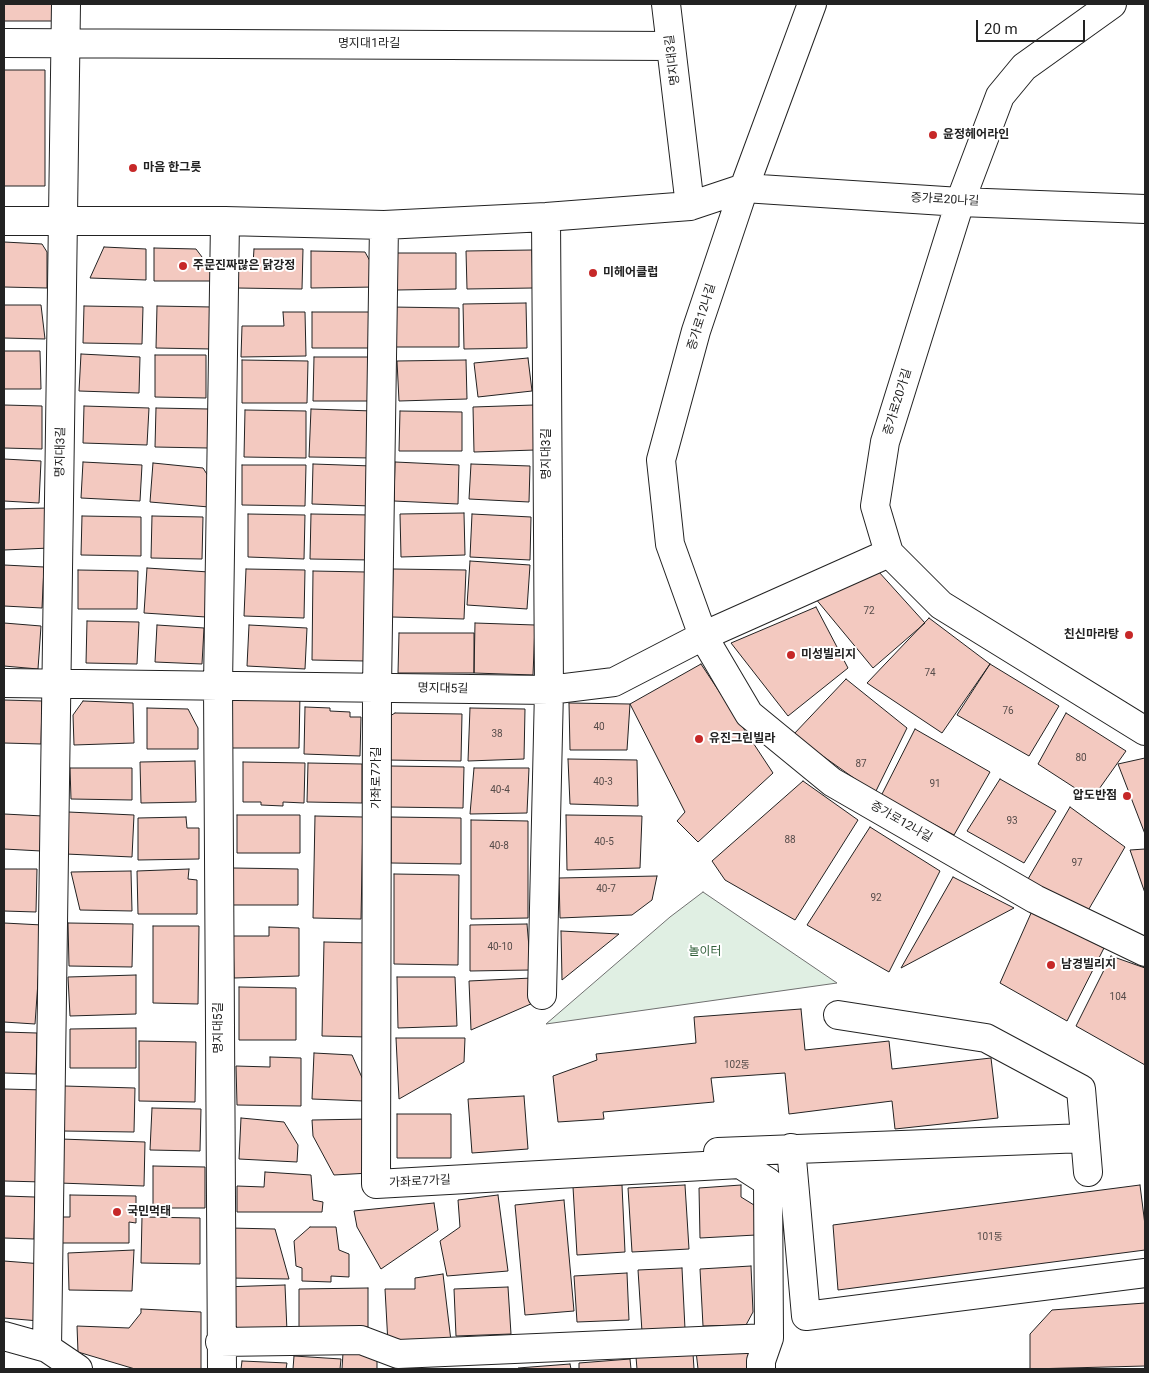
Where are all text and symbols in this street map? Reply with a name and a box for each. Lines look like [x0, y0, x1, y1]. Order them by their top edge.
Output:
scale bar [979, 10, 1088, 42]
text: 20 m [984, 20, 1018, 38]
street label: 명지대3길 [663, 34, 683, 86]
street label: 명지대1라길 [338, 37, 400, 51]
place label: 윤정헤어라인 [943, 128, 1009, 142]
marker: 윤정헤어라인 [927, 129, 939, 141]
place label: 마음 한그릇 [143, 161, 201, 175]
marker: 마음 한그릇 [127, 162, 139, 174]
street label: 증가로20나길 [910, 191, 980, 209]
place label: 주문진짜많은 닭강정 [193, 259, 295, 273]
marker: 주문진짜많은 닭강정 [177, 260, 189, 272]
place label: 미헤어클럽 [603, 266, 658, 280]
marker: 미헤어클럽 [587, 267, 599, 279]
street label: 증가로12나길 [685, 282, 719, 352]
street label: 증가로20가길 [881, 367, 915, 437]
street label: 명지대3길 [53, 426, 69, 478]
street label: 명지대3길 [540, 429, 554, 479]
house number: 72 [863, 605, 875, 617]
place label: 친신마라탕 [1064, 628, 1119, 642]
marker: 친신마라탕 [1123, 629, 1135, 641]
place label: 미성빌리지 [801, 648, 856, 662]
marker: 미성빌리지 [785, 649, 797, 661]
house number: 74 [924, 667, 936, 679]
street label: 명지대5길 [417, 681, 469, 697]
house number: 76 [1002, 705, 1014, 717]
house number: 40 [593, 721, 605, 733]
house number: 38 [491, 728, 503, 740]
place label: 유진그린빌라 [709, 732, 775, 746]
marker: 유진그린빌라 [693, 733, 705, 745]
street label: 가좌로7가길 [370, 747, 384, 809]
house number: 80 [1075, 752, 1087, 764]
house number: 87 [855, 758, 867, 770]
house number: 40-3 [593, 776, 613, 788]
house number: 91 [929, 778, 941, 790]
house number: 40-4 [490, 784, 510, 796]
place label: 압도반점 [1073, 789, 1117, 803]
marker: 압도반점 [1121, 790, 1133, 802]
street label: 증가로12나길 [868, 799, 934, 845]
house number: 93 [1006, 815, 1018, 827]
house number: 88 [784, 834, 796, 846]
house number: 40-5 [594, 836, 614, 848]
house number: 40-8 [489, 840, 509, 852]
house number: 97 [1071, 857, 1083, 869]
house number: 40-7 [596, 883, 616, 895]
house number: 92 [870, 892, 882, 904]
house number: 40-10 [487, 941, 513, 953]
park label: 놀이터 [688, 945, 722, 959]
place label: 남경빌리지 [1061, 958, 1116, 972]
marker: 남경빌리지 [1045, 959, 1057, 971]
house number: 104 [1110, 991, 1126, 1003]
street label: 명지대5길 [212, 1003, 226, 1053]
house number: 102동 [724, 1059, 750, 1071]
street label: 가좌로7가길 [389, 1173, 451, 1191]
place label: 국민먹태 [127, 1205, 171, 1219]
marker: 국민먹태 [111, 1206, 123, 1218]
house number: 101동 [977, 1231, 1003, 1243]

